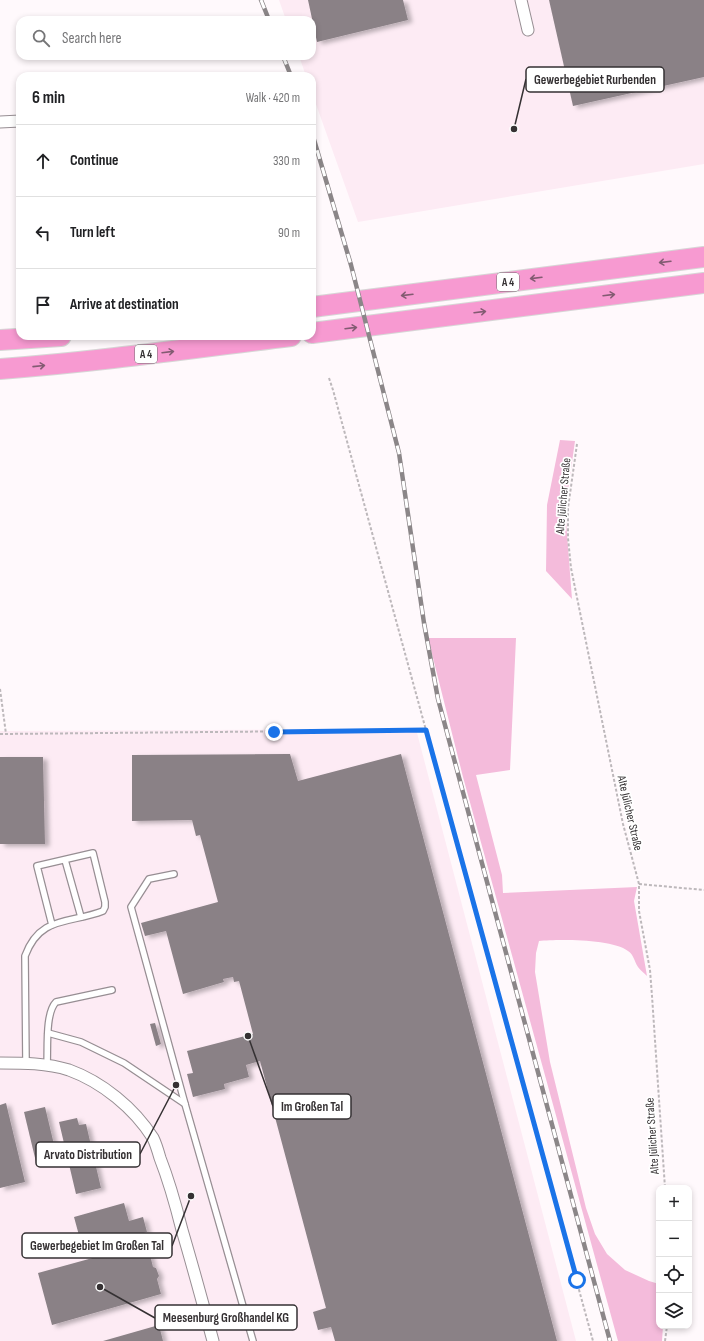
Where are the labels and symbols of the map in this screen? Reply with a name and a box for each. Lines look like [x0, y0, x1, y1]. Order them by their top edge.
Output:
callout: Gewerbegebiet Rurbenden [526, 67, 664, 92]
text: Gewerbegebiet Rurbenden [534, 72, 656, 88]
one-way arrow [659, 258, 672, 265]
road number: A 4 [497, 273, 519, 291]
one-way arrow [530, 274, 543, 282]
one-way arrow [401, 291, 414, 299]
one-way arrow [602, 291, 615, 299]
one-way arrow [473, 308, 486, 316]
one-way arrow [344, 324, 357, 332]
road number: A 4 [135, 345, 157, 363]
one-way arrow [161, 348, 174, 356]
one-way arrow [32, 362, 45, 370]
street label: Alte Jülicher Straße [553, 457, 574, 536]
route end [265, 723, 283, 741]
street label: Alte Jülicher Straße [613, 773, 645, 852]
callout: Im Großen Tal [273, 1094, 351, 1119]
street label: Alte Jülicher Straße [642, 1097, 663, 1176]
text: Im Großen Tal [281, 1099, 343, 1115]
callout: Arvato Distribution [36, 1142, 140, 1167]
text: Arvato Distribution [43, 1147, 132, 1163]
callout: Gewerbegebiet Im Großen Tal [22, 1233, 172, 1258]
text: Gewerbegebiet Im Großen Tal [30, 1238, 164, 1254]
route start [568, 1271, 586, 1289]
callout: Meesenburg Großhandel KG [155, 1305, 297, 1330]
text: Meesenburg Großhandel KG [163, 1310, 289, 1326]

